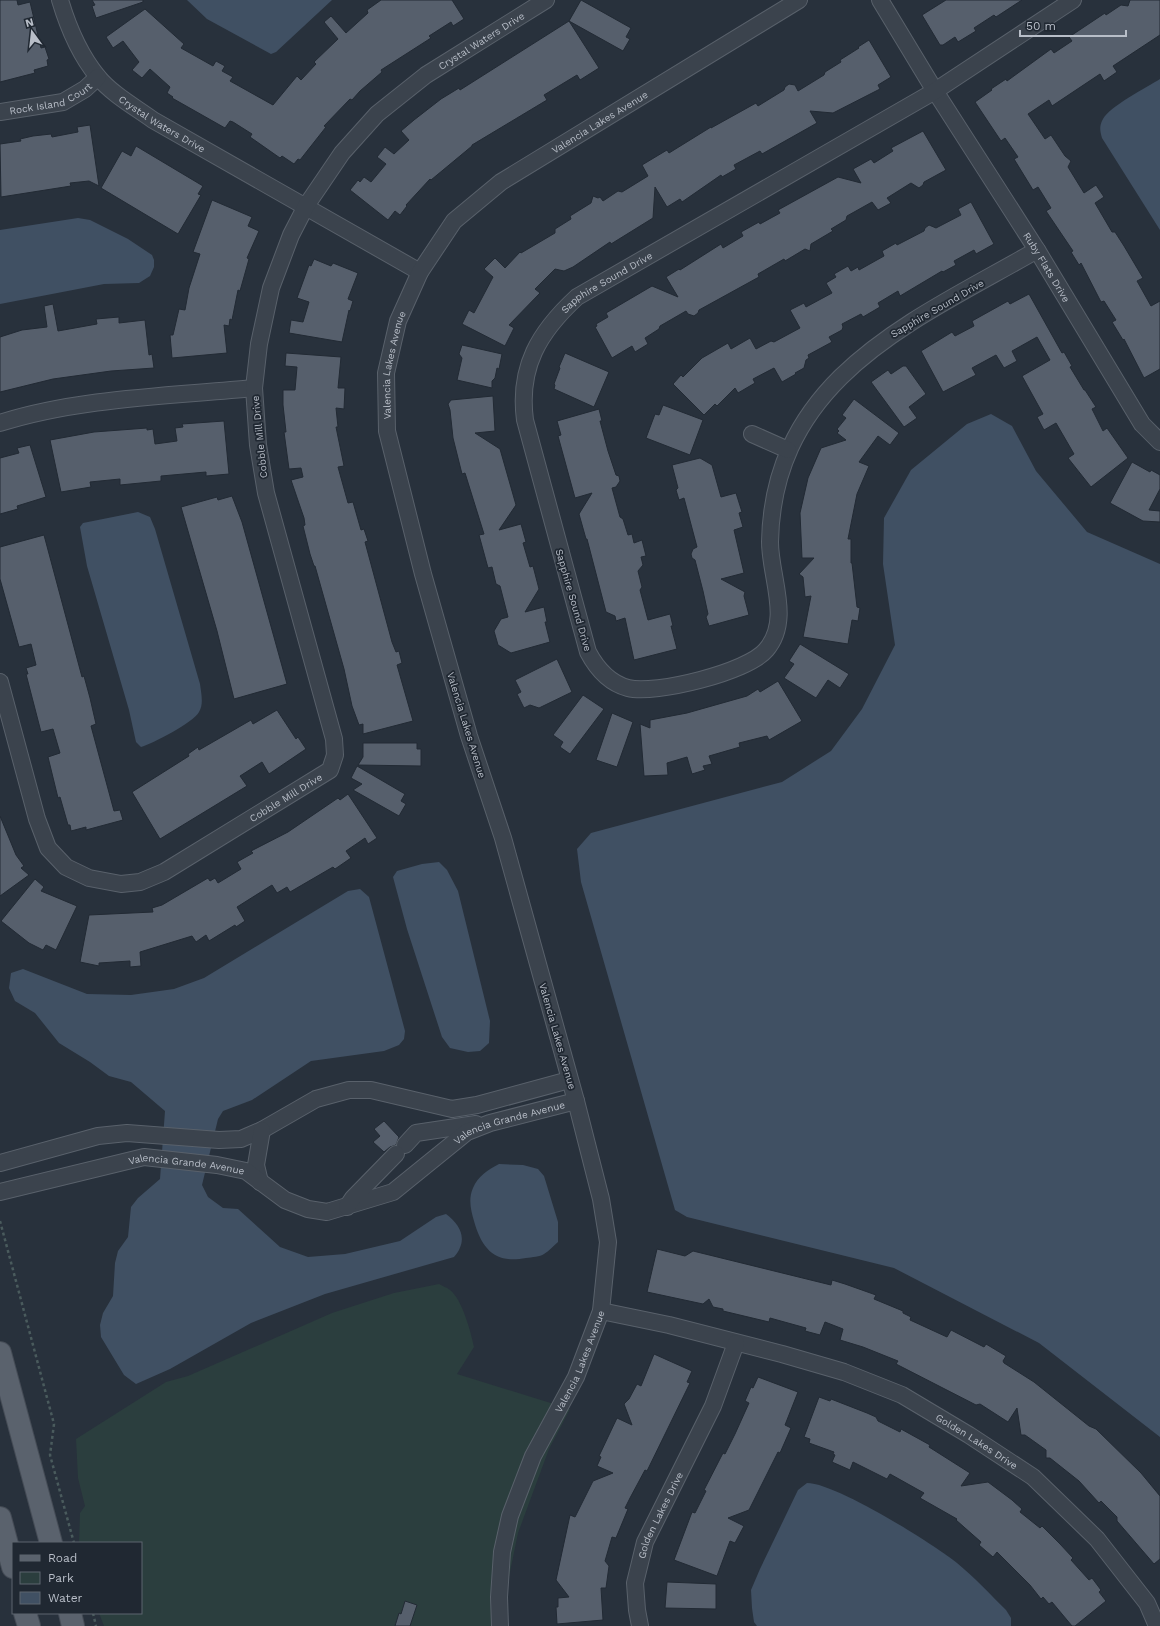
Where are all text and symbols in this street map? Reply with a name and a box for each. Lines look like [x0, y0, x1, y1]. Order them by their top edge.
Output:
street label: Crystal Waters Drive [436, 10, 527, 72]
north arrow [12, 12, 52, 52]
scale bar [1020, 12, 1126, 38]
text: N [24, 15, 35, 30]
text: 50 m [1026, 19, 1056, 33]
street label: Rock Island Court [9, 80, 95, 116]
street label: Valencia Lakes Avenue [550, 89, 650, 156]
street label: Crystal Waters Drive [117, 93, 207, 155]
street label: Ruby Flats Drive [1021, 230, 1072, 304]
street label: Sapphire Sound Drive [559, 250, 655, 315]
street label: Sapphire Sound Drive [889, 277, 986, 340]
street label: Valencia Lakes Avenue [381, 309, 408, 419]
street label: Cobble Mill Drive [250, 395, 269, 479]
street label: Sapphire Sound Drive [554, 548, 593, 653]
street label: Valencia Lakes Avenue [445, 671, 488, 780]
street label: Cobble Mill Drive [248, 771, 324, 824]
street label: Valencia Lakes Avenue [537, 982, 578, 1091]
street label: Valencia Grande Avenue [452, 1099, 566, 1147]
street label: Valencia Grande Avenue [127, 1152, 246, 1177]
street label: Valencia Lakes Avenue [553, 1309, 607, 1414]
street label: Golden Lakes Drive [934, 1412, 1020, 1472]
street label: Golden Lakes Drive [636, 1470, 685, 1560]
legend [12, 1542, 142, 1614]
text: Road [48, 1551, 77, 1565]
text: Park [48, 1571, 74, 1585]
text: Water [48, 1591, 83, 1605]

